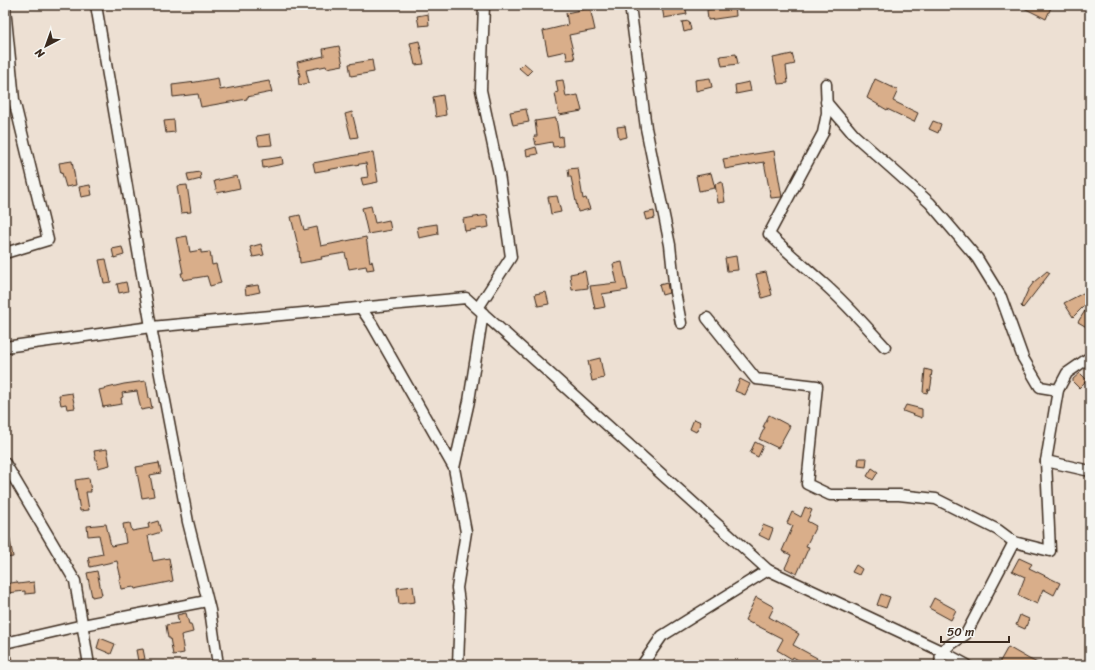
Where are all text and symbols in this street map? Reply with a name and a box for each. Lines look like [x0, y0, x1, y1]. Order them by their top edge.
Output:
north arrow [26, 26, 66, 66]
text: N [30, 43, 50, 63]
scale bar [941, 618, 1009, 644]
text: 50 m [947, 621, 974, 643]

